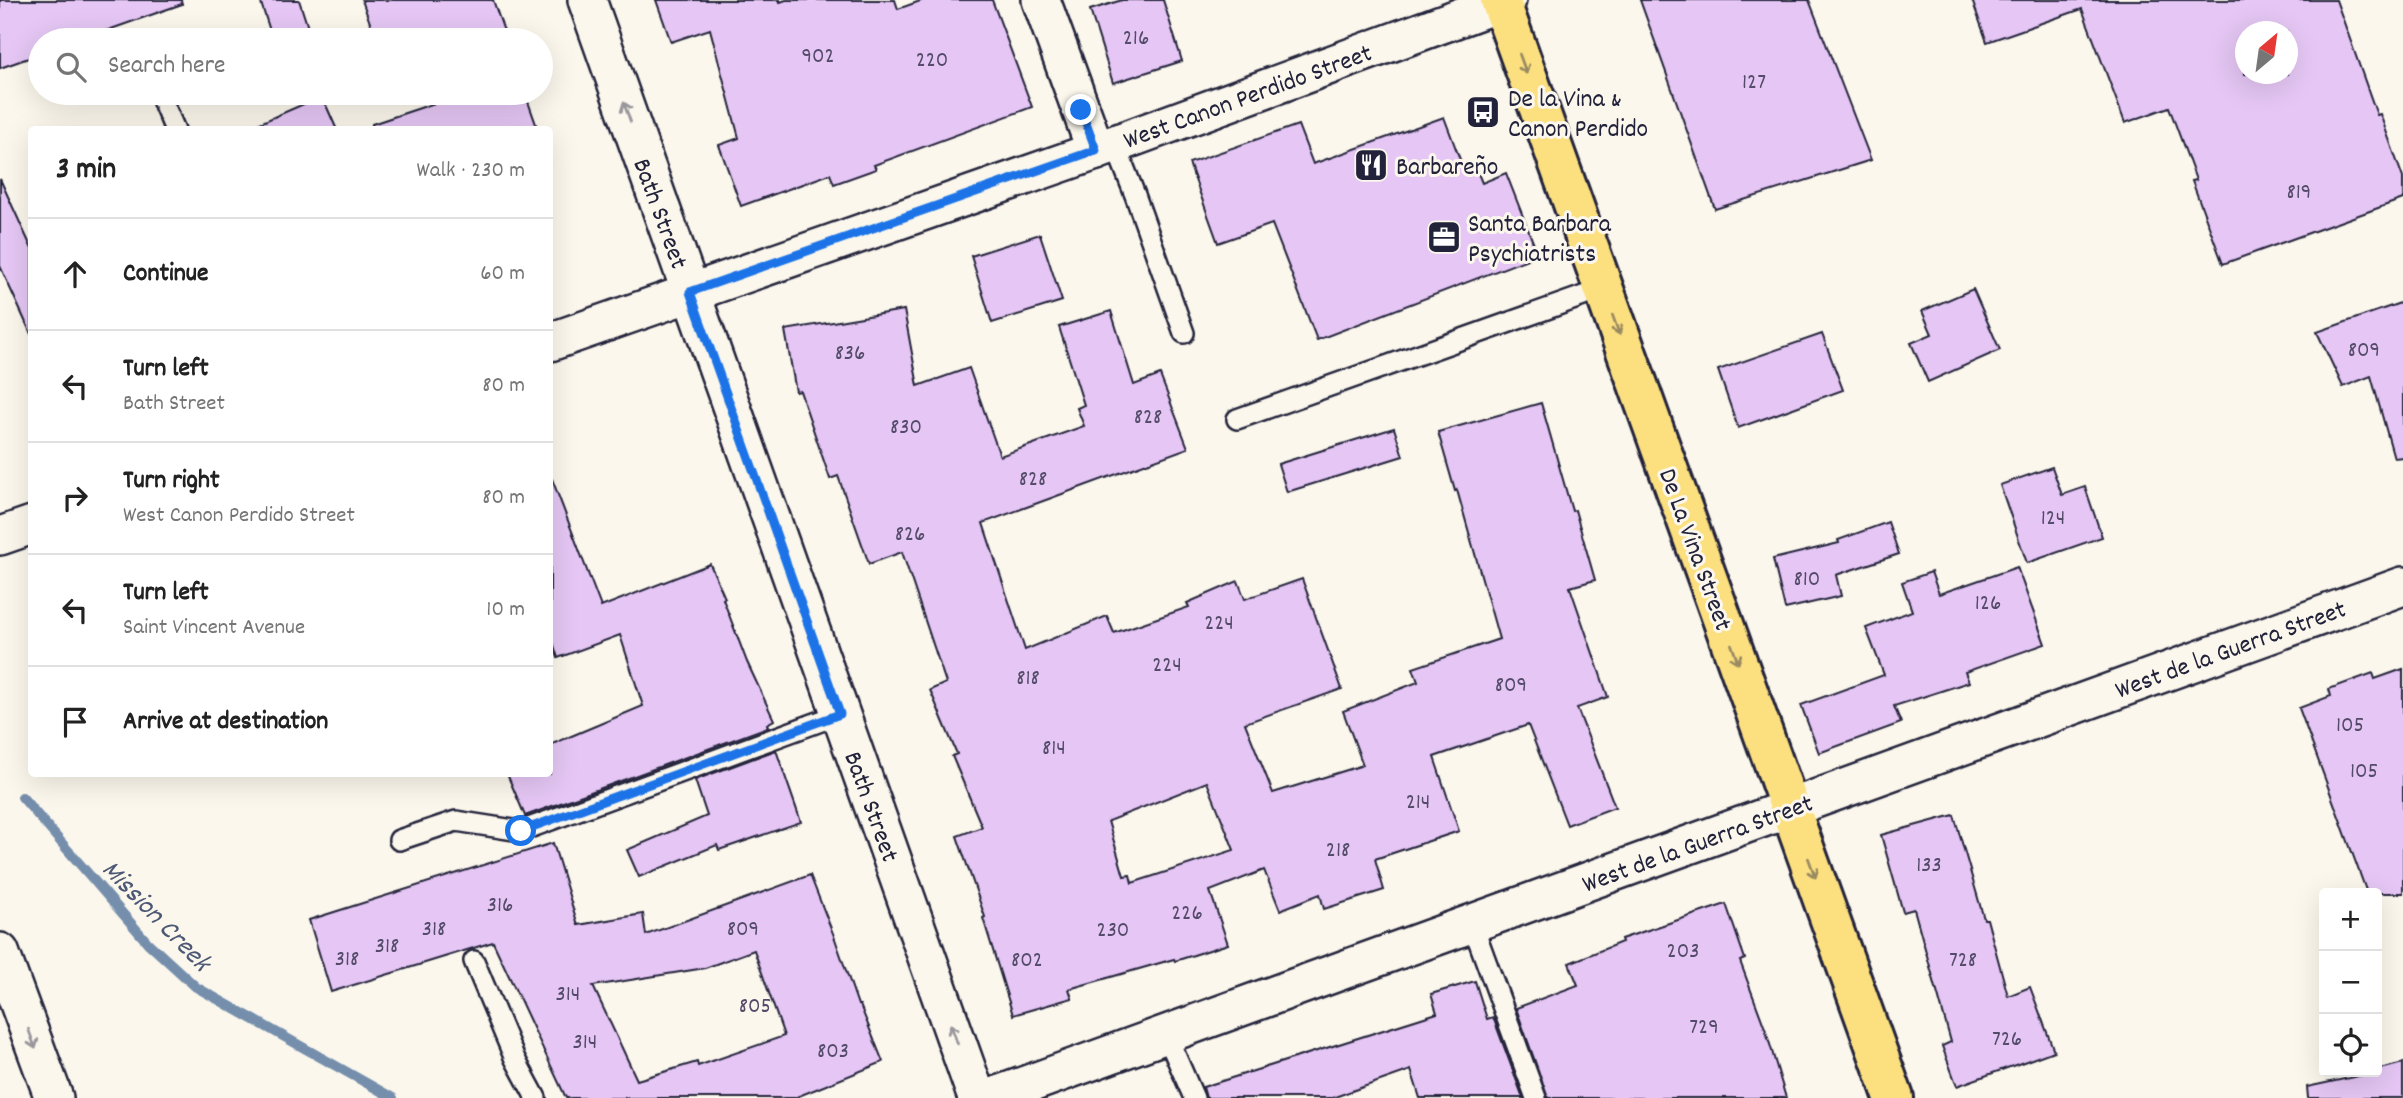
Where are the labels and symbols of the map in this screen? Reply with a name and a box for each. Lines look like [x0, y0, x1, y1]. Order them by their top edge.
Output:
north arrow [2235, 21, 2298, 84]
house number: 216 [1123, 23, 1149, 56]
street label: West Canon Perdido Street [1119, 36, 1378, 161]
house number: 902 [801, 41, 835, 74]
house number: 220 [916, 45, 948, 78]
one-way arrow [1518, 53, 1530, 75]
house number: 127 [1742, 67, 1766, 100]
place label: De la Vina & Canon Perdido [1508, 82, 1648, 149]
bus stop icon: De la Vina & Canon Perdido [1464, 93, 1502, 131]
route end [1065, 94, 1096, 125]
one-way arrow [619, 102, 632, 123]
restaurant icon: Barbareño [1352, 146, 1390, 184]
place label: Barbareño [1396, 150, 1498, 187]
street label: Bath Street [622, 154, 696, 275]
house number: 819 [2287, 177, 2311, 210]
place label: Santa Barbara Psychiatrists [1468, 207, 1612, 274]
office icon: Santa Barbara Psychiatrists [1425, 218, 1463, 256]
one-way arrow [1611, 313, 1623, 335]
house number: 809 [2348, 335, 2380, 368]
house number: 836 [835, 338, 865, 371]
house number: 828 [1134, 402, 1162, 435]
house number: 830 [890, 412, 922, 445]
house number: 828 [1019, 464, 1047, 497]
street label: De La Vina Street [1647, 464, 1740, 637]
house number: 124 [2041, 503, 2065, 536]
house number: 826 [895, 519, 925, 552]
house number: 810 [1794, 564, 1820, 597]
house number: 126 [1975, 588, 2001, 621]
street label: West de la Guerra Street [2111, 592, 2352, 710]
house number: 224 [1204, 608, 1234, 641]
one-way arrow [1730, 642, 1742, 664]
house number: 224 [1152, 650, 1182, 683]
house number: 818 [1016, 663, 1040, 696]
house number: 809 [1495, 670, 1527, 703]
house number: 105 [2336, 710, 2364, 743]
house number: 814 [1042, 733, 1066, 766]
street label: Bath Street [833, 747, 907, 868]
house number: 105 [2350, 756, 2378, 789]
street label: West de la Guerra Street [1578, 786, 1819, 904]
house number: 214 [1406, 787, 1430, 820]
route start [505, 815, 536, 846]
house number: 218 [1326, 835, 1350, 868]
house number: 133 [1916, 850, 1942, 883]
water label: Mission Creek [91, 852, 220, 984]
one-way arrow [1807, 856, 1819, 878]
house number: 316 [487, 890, 513, 923]
house number: 226 [1171, 898, 1203, 931]
house number: 318 [422, 914, 446, 947]
house number: 809 [727, 914, 759, 947]
house number: 230 [1097, 915, 1129, 948]
house number: 318 [375, 931, 399, 964]
house number: 203 [1667, 936, 1699, 969]
house number: 318 [335, 944, 359, 977]
house number: 802 [1011, 945, 1043, 978]
house number: 728 [1949, 945, 1977, 978]
house number: 314 [556, 979, 580, 1012]
house number: 805 [739, 991, 771, 1024]
house number: 729 [1689, 1012, 1719, 1045]
one-way arrow [946, 1023, 959, 1045]
house number: 726 [1992, 1024, 2022, 1057]
one-way arrow [27, 1027, 40, 1049]
house number: 314 [573, 1027, 597, 1060]
house number: 803 [817, 1036, 849, 1069]

